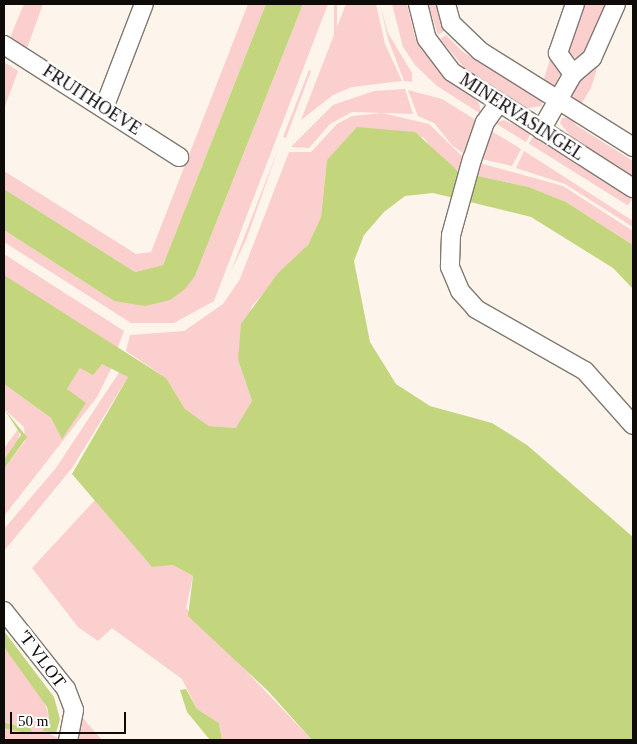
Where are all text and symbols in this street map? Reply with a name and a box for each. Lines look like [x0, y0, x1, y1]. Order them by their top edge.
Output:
street label: FRUITHOEVE [39, 60, 145, 140]
street label: MINERVASINGEL [456, 69, 588, 165]
street label: 'T VLOT [13, 626, 71, 692]
scale bar [12, 702, 129, 734]
text: 50 m [18, 713, 48, 729]

